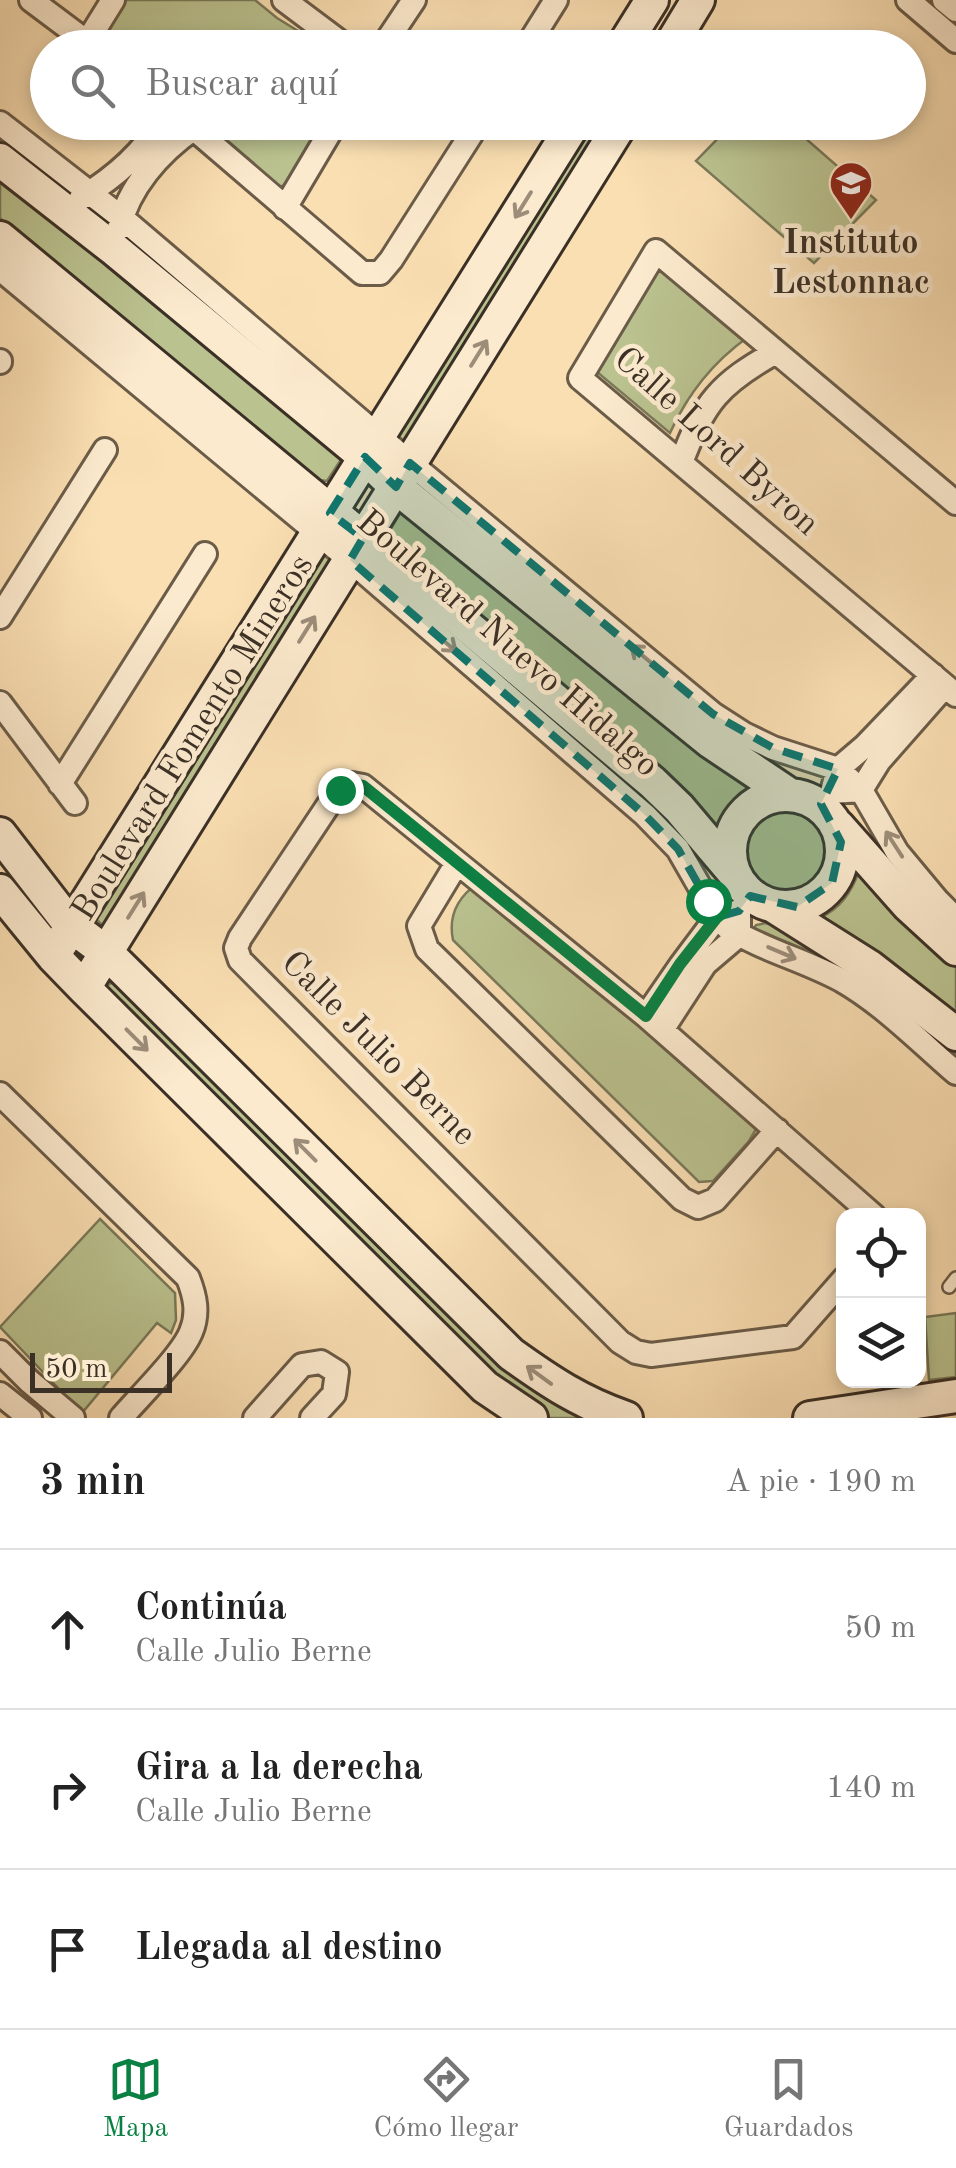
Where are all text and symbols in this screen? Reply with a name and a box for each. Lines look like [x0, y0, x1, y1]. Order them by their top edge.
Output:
search box [30, 30, 926, 140]
icon: search [65, 58, 120, 113]
text: Buscar aquí [145, 66, 338, 104]
school or university icon: Instituto Lestonnac [828, 160, 874, 221]
one-way arrow [513, 190, 533, 219]
place label: Instituto Lestonnac [772, 226, 930, 301]
one-way arrow [469, 339, 489, 368]
street label: Calle Lord Byron [607, 341, 825, 543]
street label: Boulevard Nuevo Hidalgo [349, 504, 665, 784]
street label: Boulevard Fomento Mineros [66, 549, 320, 927]
one-way arrow [297, 615, 317, 644]
one-way arrow [432, 631, 457, 654]
one-way arrow [629, 644, 655, 666]
route end [318, 768, 364, 814]
one-way arrow [883, 831, 904, 859]
route start [686, 879, 732, 925]
one-way arrow [126, 892, 146, 920]
street label: Calle Julio Berne [274, 945, 482, 1153]
one-way arrow [766, 945, 797, 963]
one-way arrow [124, 1028, 148, 1052]
one-way arrow [294, 1138, 318, 1162]
map controls [836, 1208, 926, 1388]
button: locate [836, 1208, 926, 1298]
button: layers [836, 1298, 926, 1388]
scale bar [30, 1348, 172, 1392]
text: 50 m [45, 1356, 108, 1384]
one-way arrow [526, 1364, 554, 1385]
text: 3 min [40, 1462, 146, 1504]
text: A pie · 190 m [726, 1467, 916, 1499]
text: Continúa [135, 1590, 287, 1628]
icon: ahead [40, 1602, 95, 1657]
text: 50 m [845, 1613, 916, 1645]
text: Calle Julio Berne [135, 1637, 372, 1669]
text: Gira a la derecha [135, 1750, 423, 1788]
icon: right [40, 1762, 95, 1817]
text: 140 m [826, 1773, 916, 1805]
text: Calle Julio Berne [135, 1797, 372, 1829]
icon: arrive [40, 1922, 95, 1977]
text: Llegada al destino [135, 1930, 443, 1968]
tab: Mapa [103, 2052, 168, 2147]
tab: Cómo llegar [374, 2052, 519, 2147]
tab: Guardados [724, 2052, 853, 2147]

